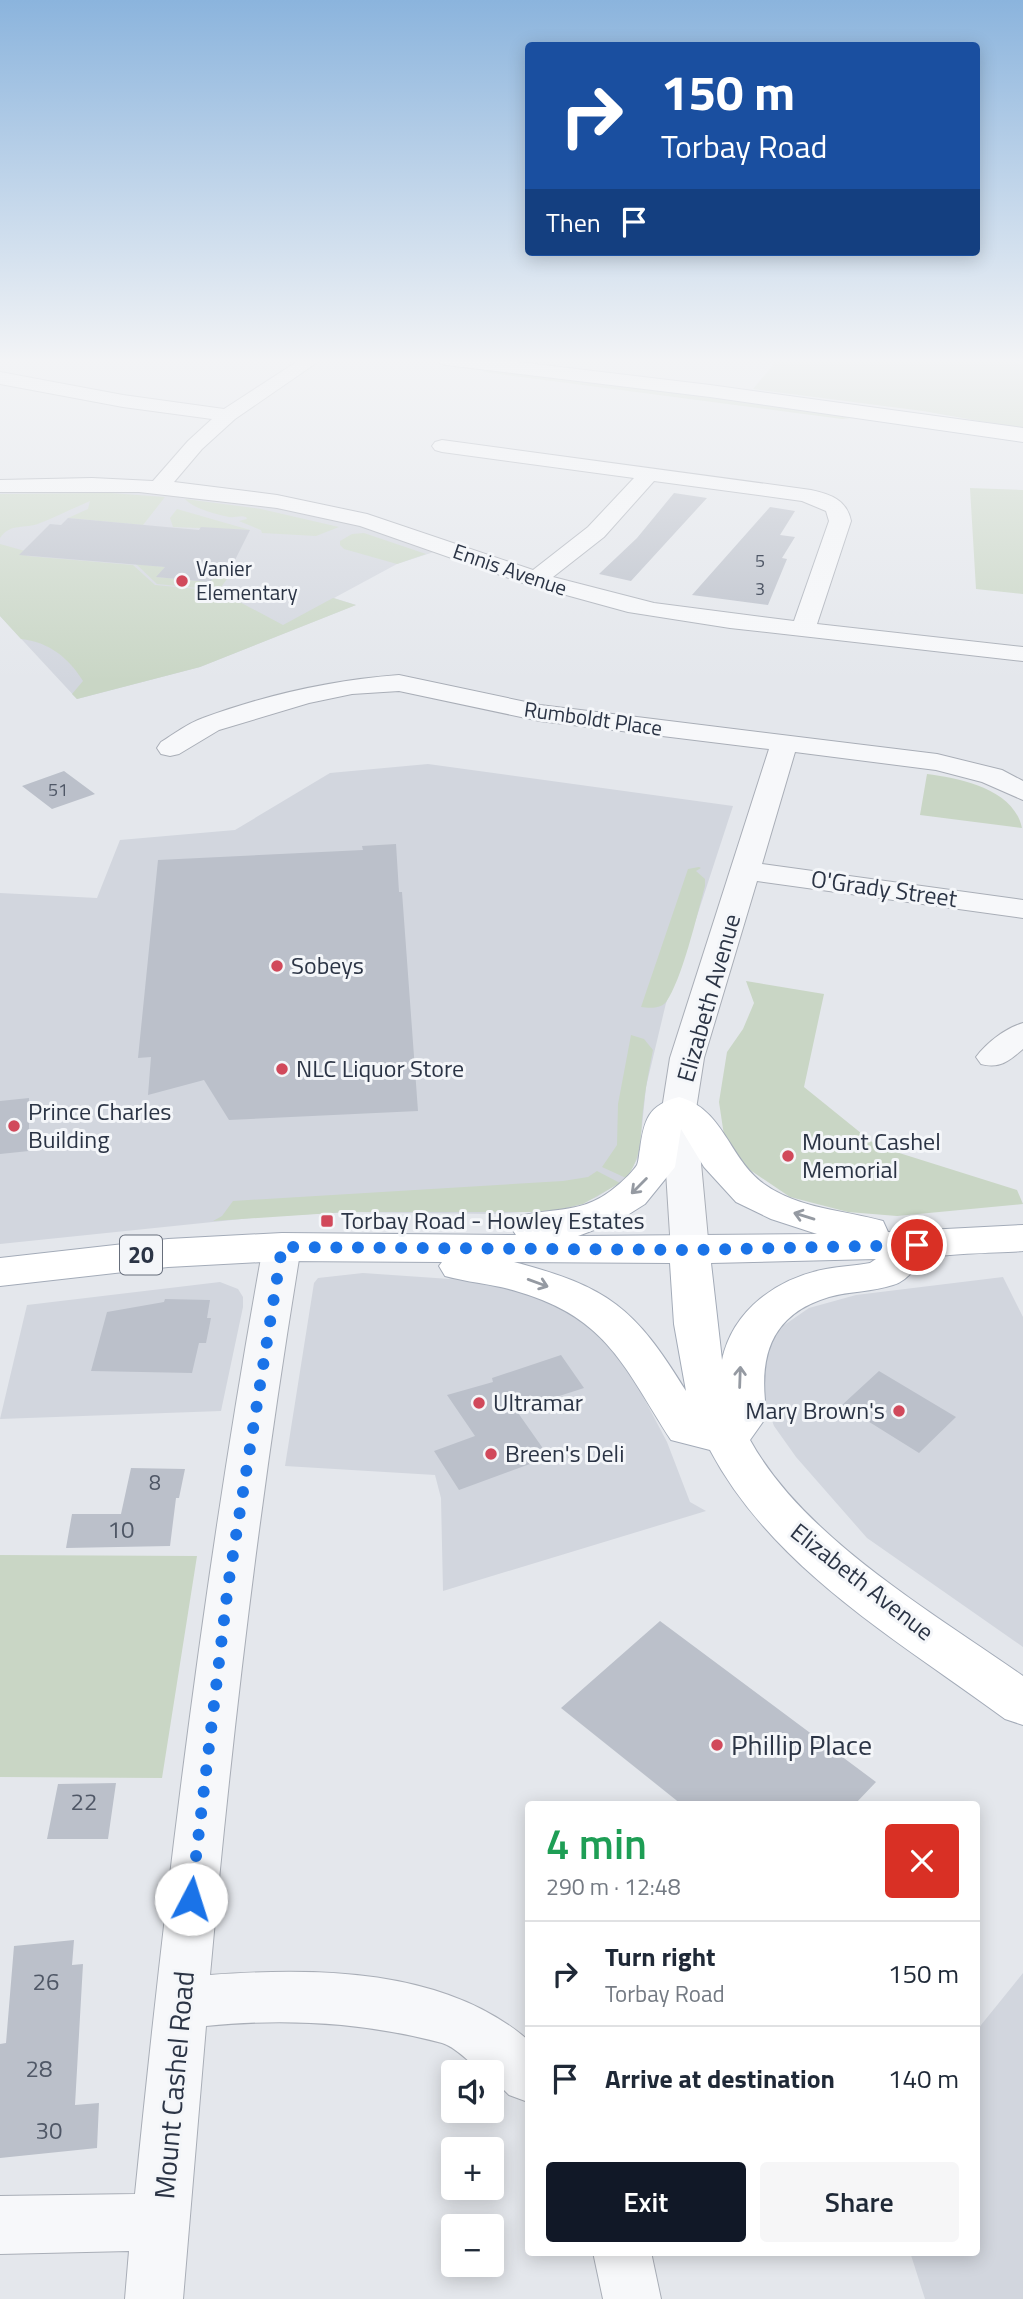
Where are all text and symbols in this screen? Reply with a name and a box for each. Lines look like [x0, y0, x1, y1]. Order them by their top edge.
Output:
text: 150 m [661, 54, 795, 129]
icon: right [546, 70, 637, 161]
text: Torbay Road [661, 122, 827, 170]
text: Then [546, 203, 601, 242]
icon: arrive [615, 203, 653, 241]
street label: Ennis Avenue [449, 535, 572, 604]
house number: 5 [755, 547, 765, 574]
place label: Vanier Elementary [196, 552, 298, 608]
marker: Vanier Elementary [174, 573, 190, 589]
house number: 3 [755, 575, 765, 602]
street label: Rumboldt Place [522, 692, 664, 744]
house number: 51 [48, 776, 68, 803]
street label: O'Grady Street [809, 860, 960, 916]
street label: Elizabeth Avenue [667, 909, 749, 1086]
place label: Sobeys [291, 947, 364, 983]
marker: Sobeys [269, 958, 285, 974]
place label: NLC Liquor Store [296, 1050, 464, 1086]
marker: NLC Liquor Store [274, 1061, 290, 1077]
place label: Prince Charles Building [28, 1093, 172, 1157]
marker: Prince Charles Building [6, 1118, 22, 1134]
place label: Mount Cashel Memorial [802, 1123, 941, 1187]
marker: Mount Cashel Memorial [780, 1148, 796, 1164]
one-way arrow [631, 1178, 648, 1195]
place label: Torbay Road - Howley Estates [341, 1202, 645, 1238]
one-way arrow [793, 1208, 815, 1221]
marker: Torbay Road - Howley Estates [319, 1213, 335, 1229]
pin [887, 1215, 947, 1275]
icon: arrive [898, 1226, 936, 1264]
road number: 20 [120, 1236, 162, 1274]
one-way arrow [526, 1277, 548, 1290]
one-way arrow [733, 1366, 746, 1389]
place label: Ultramar [493, 1384, 583, 1420]
place label: Mary Brown's [745, 1392, 885, 1428]
marker: Ultramar [471, 1395, 487, 1411]
marker: Mary Brown's [891, 1403, 907, 1419]
place label: Breen's Deli [505, 1435, 624, 1471]
marker: Breen's Deli [483, 1446, 499, 1462]
house number: 8 [149, 1466, 161, 1498]
house number: 10 [108, 1511, 134, 1547]
street label: Elizabeth Avenue [783, 1514, 942, 1649]
place label: Phillip Place [731, 1723, 872, 1766]
marker: Phillip Place [709, 1737, 725, 1753]
house number: 22 [71, 1783, 97, 1819]
text: 4 min [546, 1811, 647, 1875]
button: close [885, 1824, 959, 1898]
position arrow [154, 1862, 228, 1936]
text: 290 m · 12:48 [546, 1869, 681, 1904]
text: Turn right [605, 1937, 716, 1976]
text: 150 m [888, 1954, 959, 1993]
icon: right [546, 1955, 584, 1993]
house number: 26 [33, 1963, 59, 1999]
street label: Mount Cashel Road [142, 1969, 205, 2201]
text: Torbay Road [605, 1976, 725, 2011]
house number: 28 [26, 2050, 52, 2086]
text: Arrive at destination [605, 2059, 835, 2098]
text: 140 m [888, 2059, 959, 2098]
map controls [441, 2060, 504, 2277]
button: sound [441, 2060, 504, 2123]
icon: arrive [546, 2060, 584, 2098]
house number: 30 [36, 2112, 62, 2148]
button: + [441, 2137, 504, 2200]
button: Exit [546, 2162, 746, 2242]
button: Share [760, 2162, 959, 2242]
button: − [441, 2214, 504, 2277]

